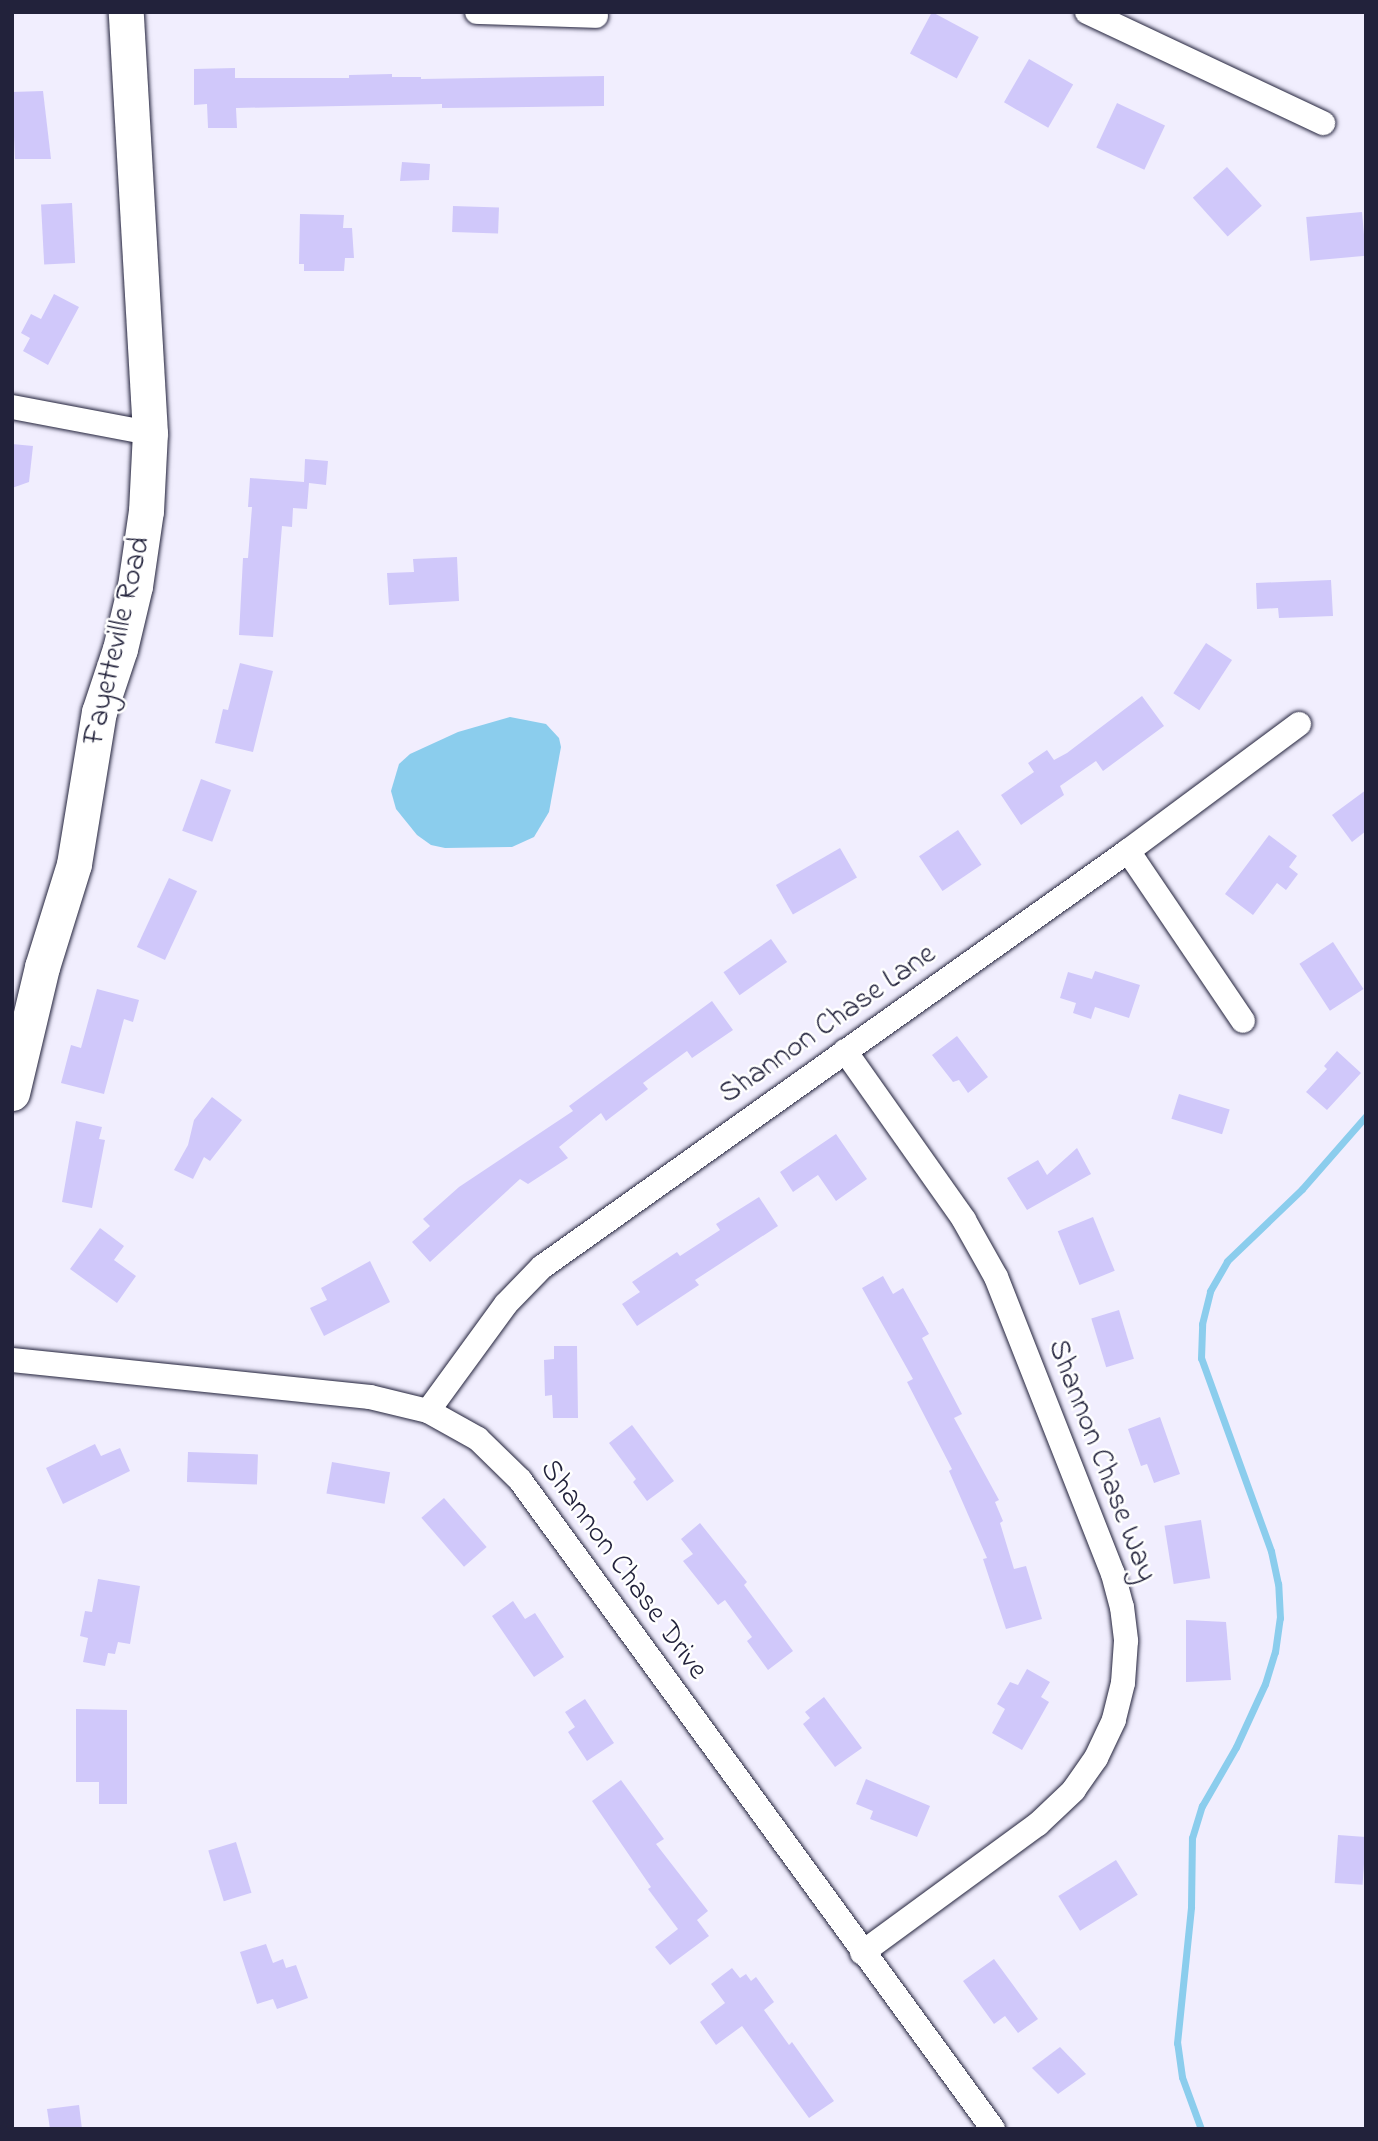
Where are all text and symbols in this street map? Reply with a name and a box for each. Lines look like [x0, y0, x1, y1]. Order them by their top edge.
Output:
street label: Fayetteville Road [77, 533, 159, 749]
street label: Shannon Chase Lane [713, 937, 943, 1113]
street label: Shannon Chase Way [1038, 1335, 1164, 1587]
street label: Shannon Chase Drive [531, 1453, 715, 1687]

